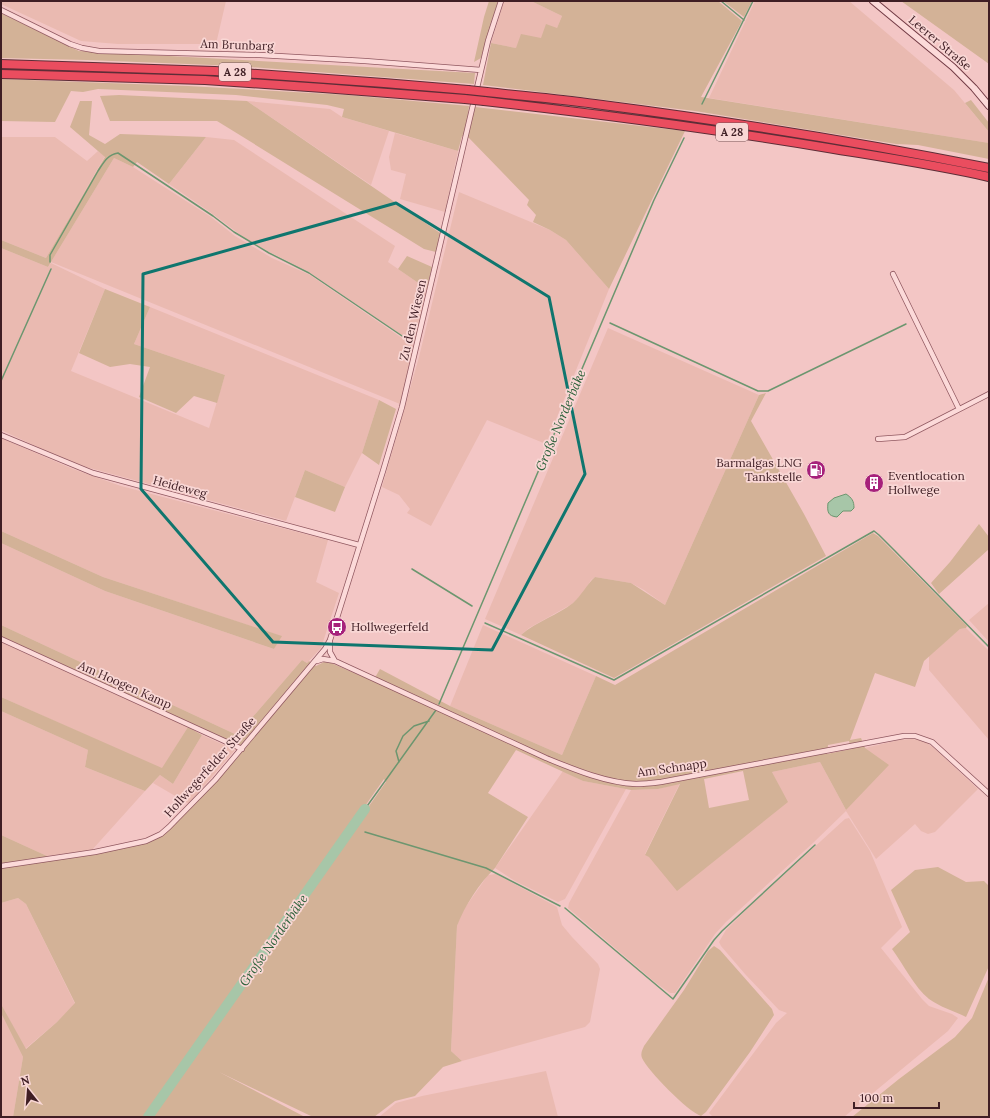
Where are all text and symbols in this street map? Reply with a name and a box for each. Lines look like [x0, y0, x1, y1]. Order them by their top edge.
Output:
street label: Leerer Straße [906, 12, 975, 74]
street label: Am Brunbarg [199, 36, 274, 53]
road number: A 28 [219, 63, 251, 81]
road number: A 28 [716, 123, 748, 141]
street label: Zu den Wiesen [396, 278, 429, 362]
water label: Große Norderbäke [531, 367, 589, 473]
place label: Barmalgas LNG Tankstelle [716, 455, 802, 484]
fuel station icon: Barmalgas LNG Tankstelle [805, 459, 827, 481]
place label: Eventlocation Hollwege [888, 468, 965, 497]
street label: Heideweg [152, 472, 209, 501]
building icon: Eventlocation Hollwege [863, 472, 885, 494]
bus stop icon: Hollwegerfeld [326, 616, 348, 638]
place label: Hollwegerfeld [351, 619, 429, 634]
street label: Am Hoogen Kamp [75, 657, 174, 712]
street label: Hollwegerfelder Straße [161, 713, 259, 820]
street label: Am Schnapp [635, 755, 707, 780]
water label: Große Norderbäke [235, 891, 312, 990]
north arrow [8, 1070, 48, 1110]
text: N [19, 1072, 32, 1088]
scale bar [854, 1084, 939, 1110]
text: 100 m [860, 1090, 893, 1105]

